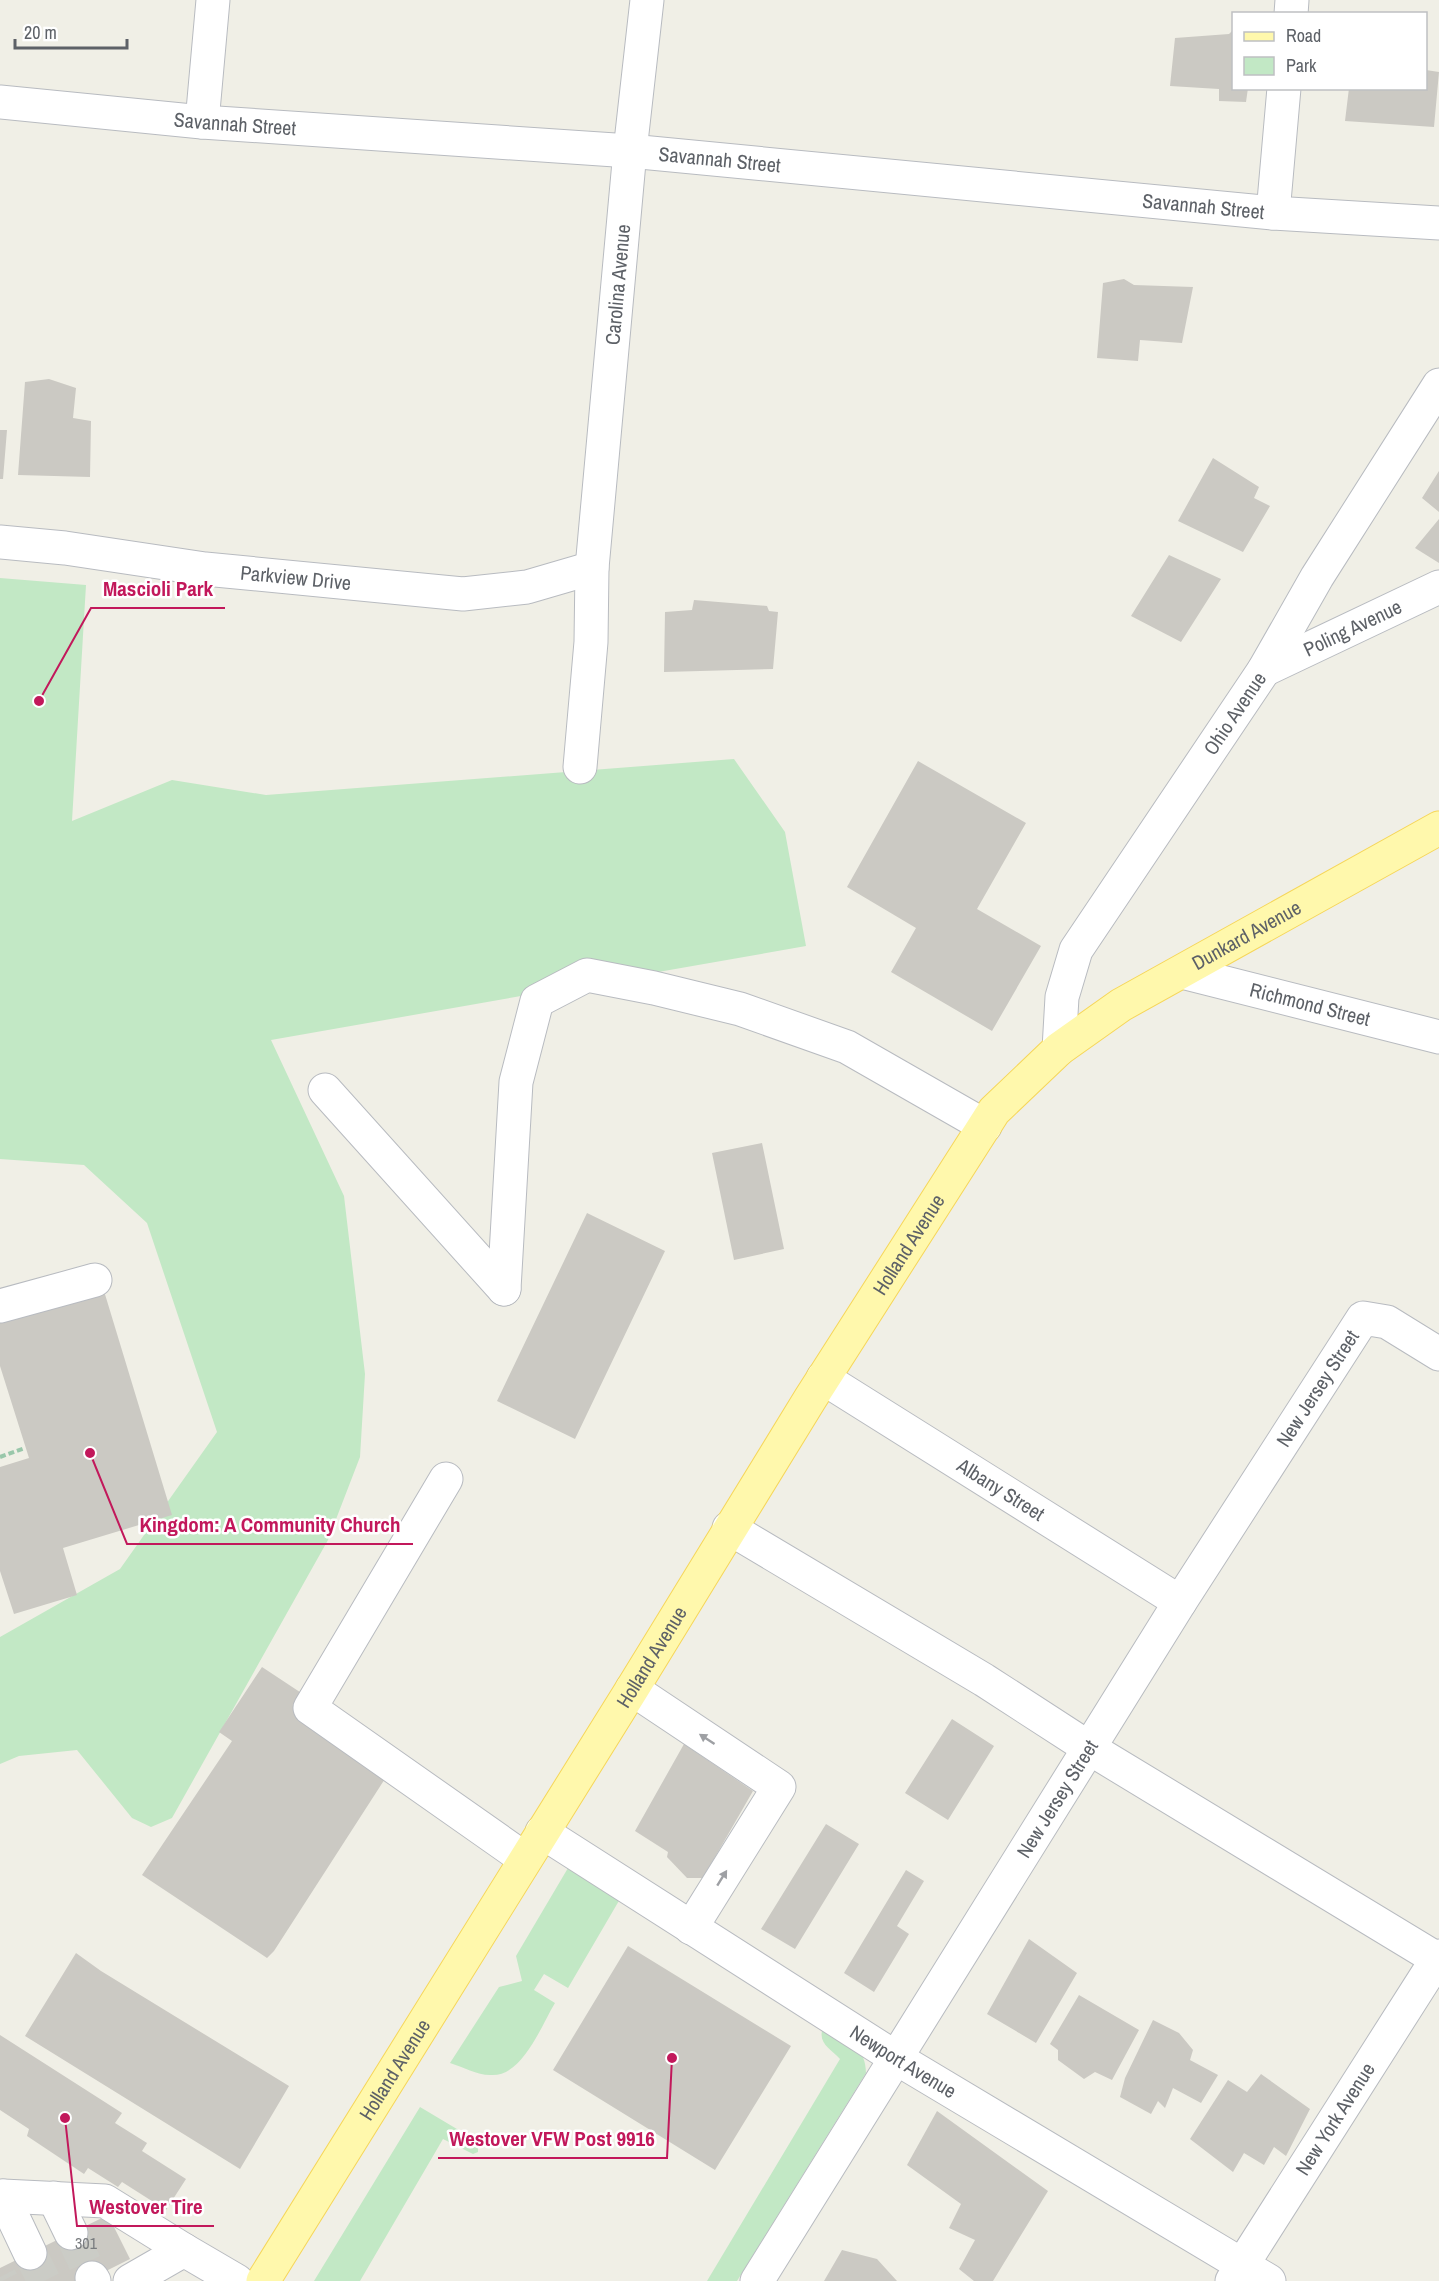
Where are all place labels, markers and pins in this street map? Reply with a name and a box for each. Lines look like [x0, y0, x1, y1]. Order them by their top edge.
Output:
callout: Mascioli Park [91, 569, 225, 608]
callout: Kingdom: A Community Church [127, 1505, 413, 1544]
callout: Westover VFW Post 9916 [438, 2119, 667, 2158]
callout: Westover Tire [77, 2187, 214, 2226]

